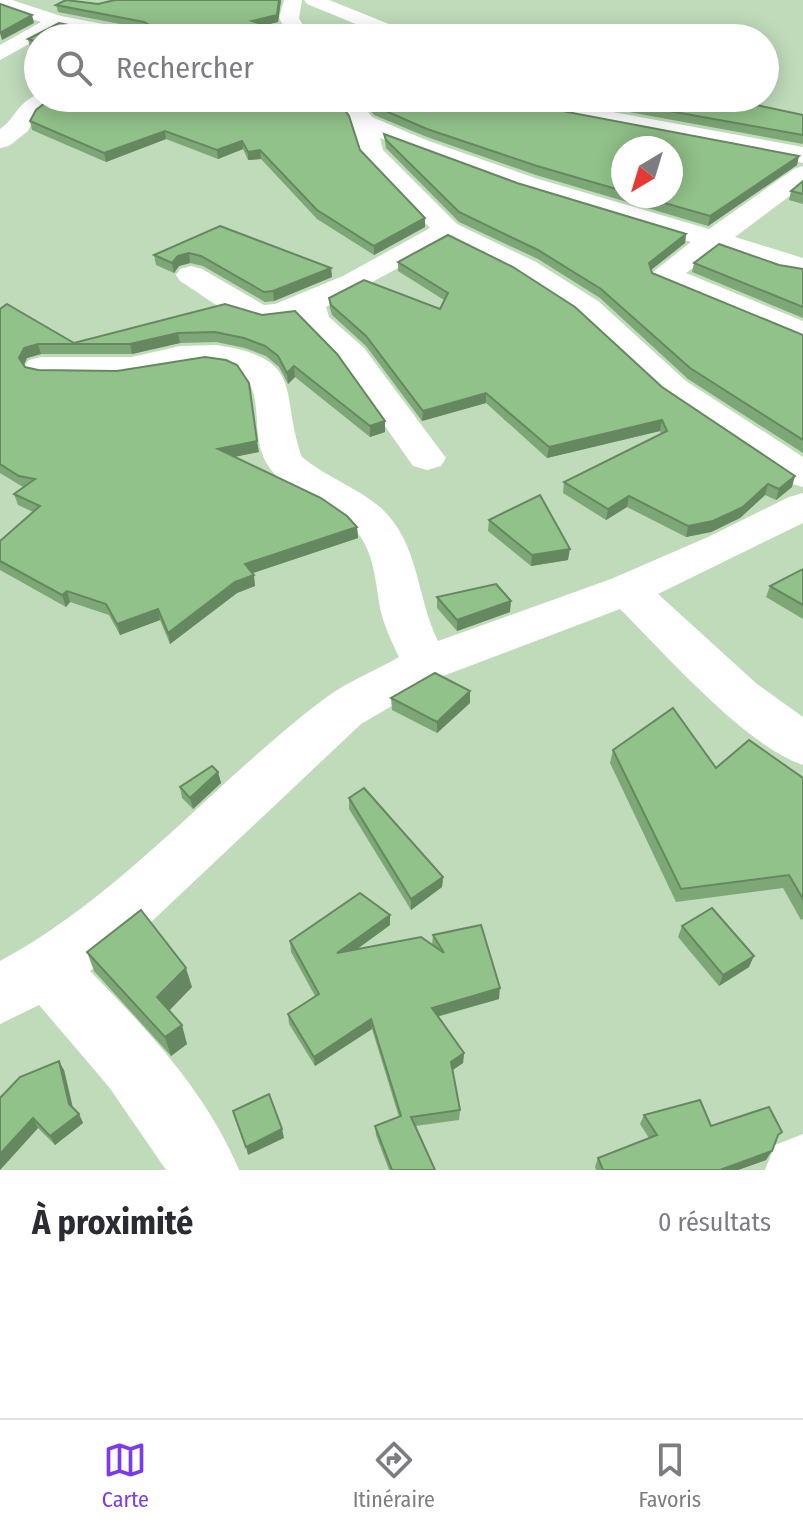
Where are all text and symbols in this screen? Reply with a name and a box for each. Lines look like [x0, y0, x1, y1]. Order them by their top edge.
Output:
search box [24, 24, 779, 112]
icon: search [52, 46, 96, 90]
text: Rechercher [116, 50, 254, 86]
north arrow [611, 136, 683, 208]
text: À proximité [32, 1202, 193, 1243]
text: 0 résultats [658, 1207, 771, 1238]
tab: Carte [102, 1438, 149, 1513]
tab: Itinéraire [353, 1438, 435, 1513]
tab: Favoris [639, 1438, 701, 1513]

